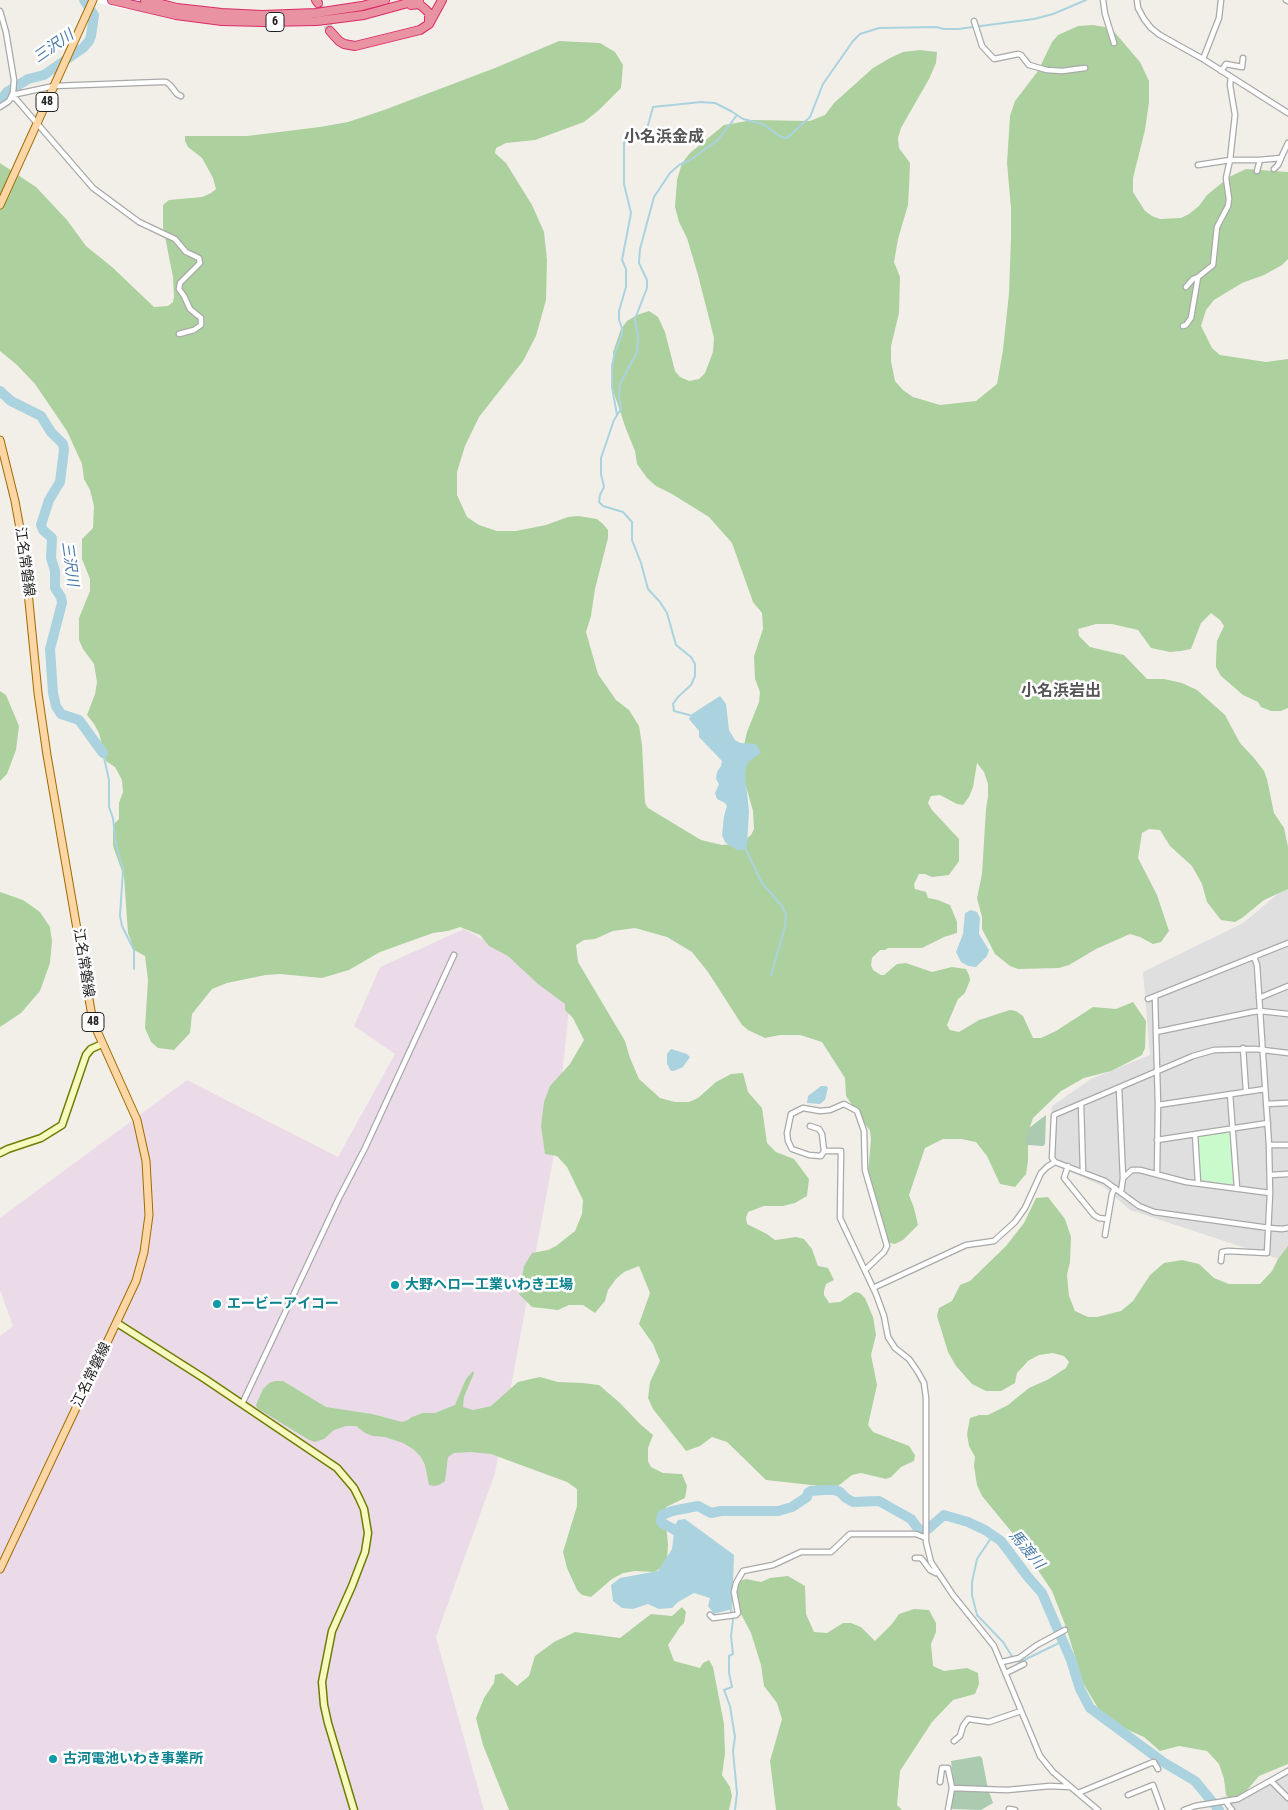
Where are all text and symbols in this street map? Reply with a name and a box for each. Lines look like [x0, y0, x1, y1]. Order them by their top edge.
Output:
road number: 6 [266, 13, 284, 32]
water label: 三沢川 [30, 27, 78, 67]
road number: 48 [36, 92, 58, 111]
district label: 小名浜金成 [624, 128, 704, 148]
street label: 江名常磐線 [11, 526, 37, 598]
water label: 三沢川 [57, 540, 81, 588]
district label: 小名浜岩出 [1021, 682, 1101, 702]
street label: 江名常磐線 [69, 927, 97, 999]
road number: 48 [82, 1012, 104, 1032]
place label: 大野ヘロー工業いわき工場 [405, 1277, 573, 1293]
marker: 大野ヘロー工業いわき工場 [389, 1279, 401, 1291]
place label: エービーアイコー [227, 1296, 339, 1312]
marker: エービーアイコー [211, 1298, 223, 1310]
street label: 江名常磐線 [69, 1340, 115, 1410]
water label: 馬渡川 [1005, 1527, 1047, 1573]
place label: 古河電池いわき事業所 [63, 1751, 203, 1767]
marker: 古河電池いわき事業所 [47, 1753, 59, 1765]

